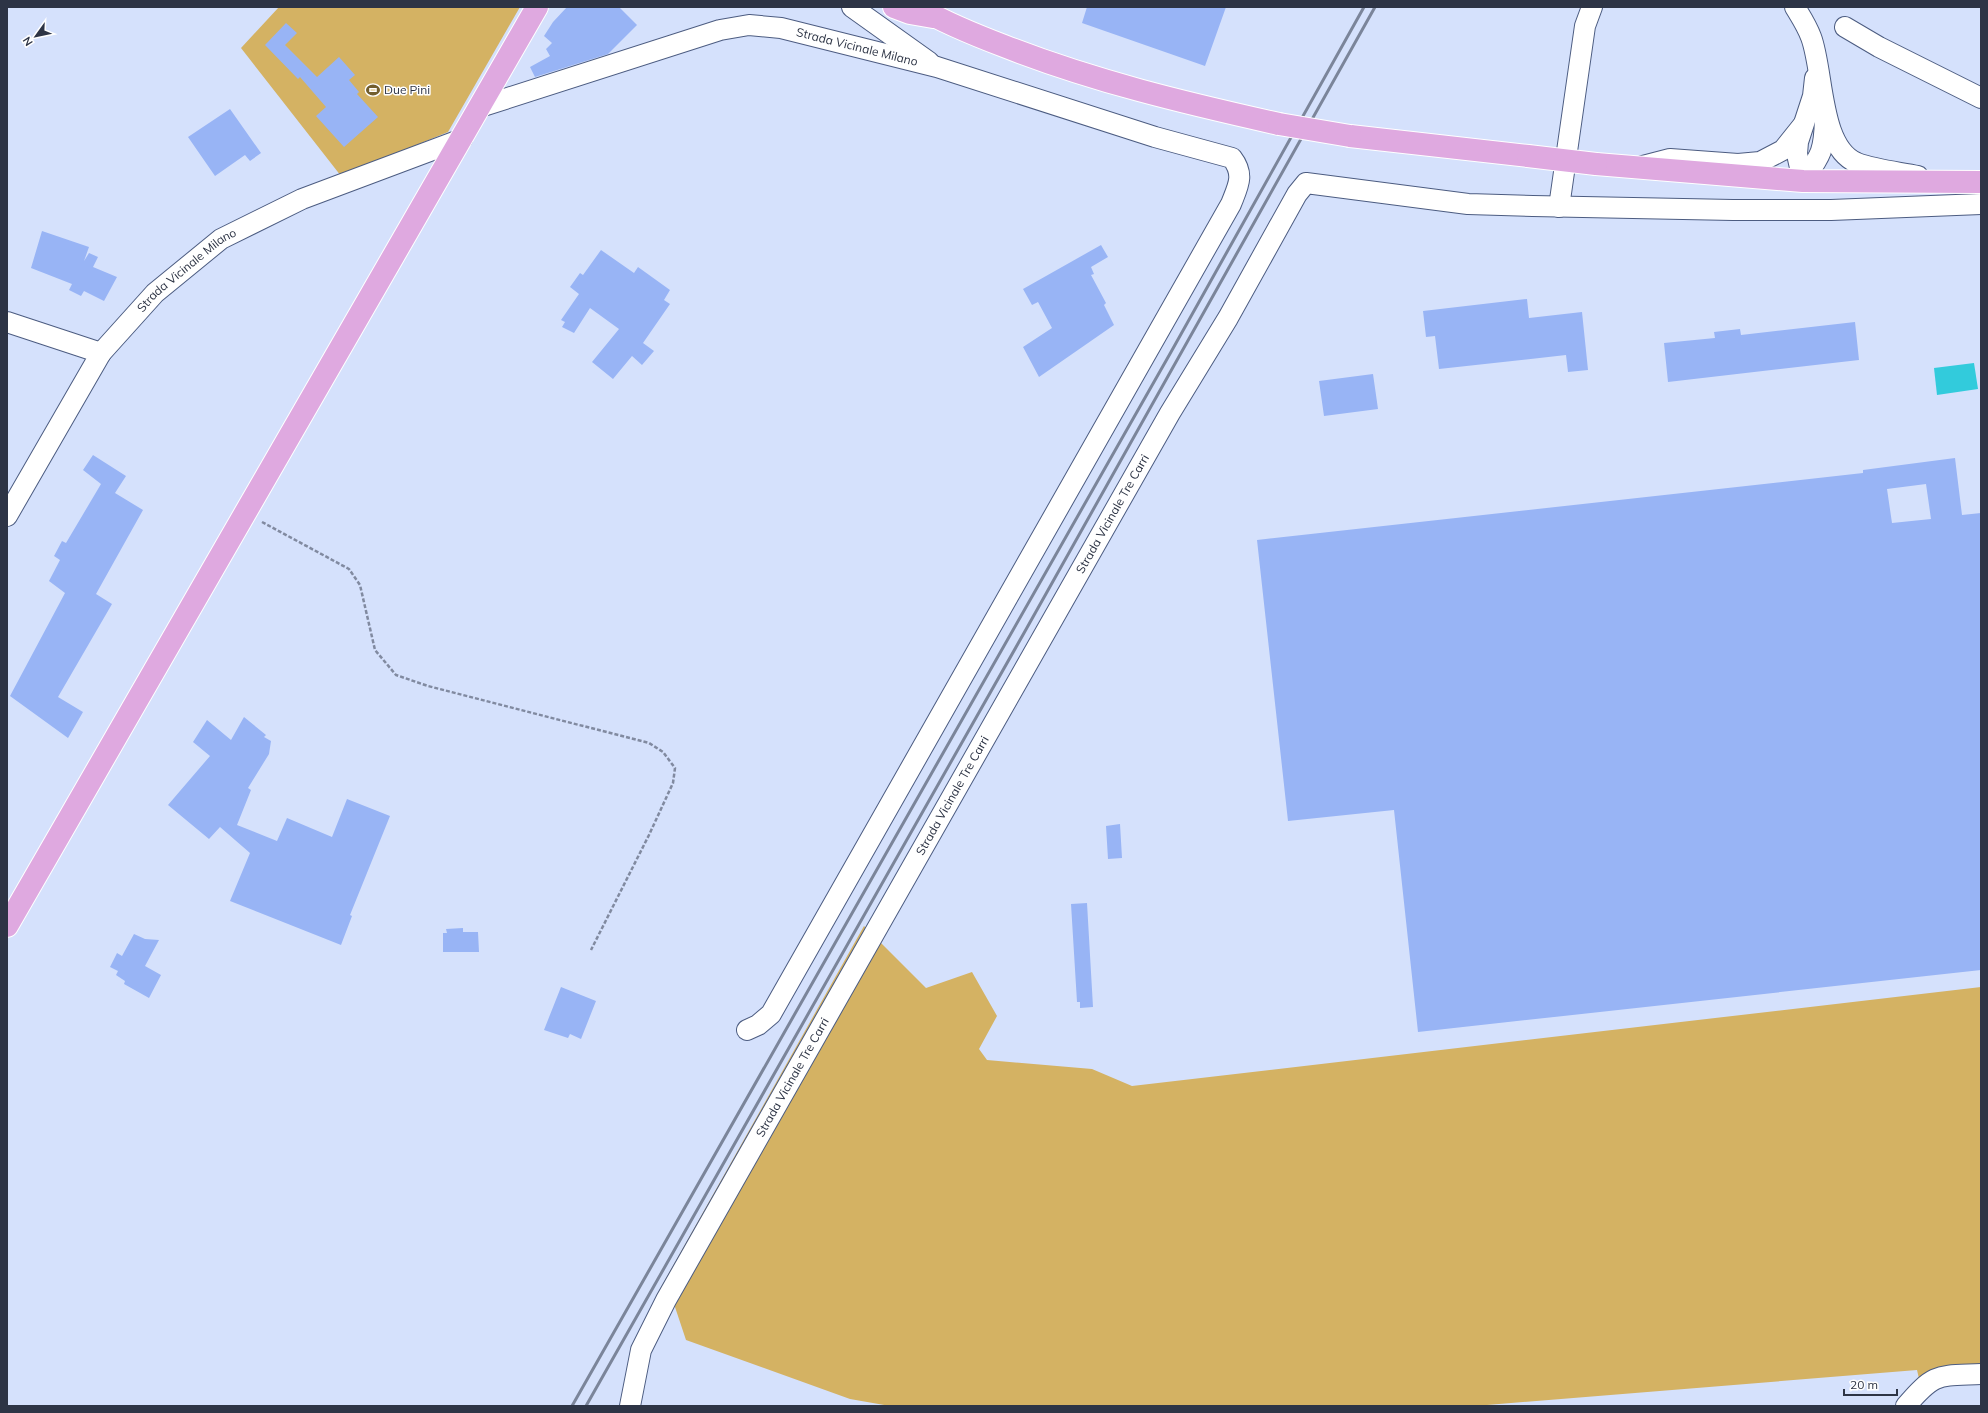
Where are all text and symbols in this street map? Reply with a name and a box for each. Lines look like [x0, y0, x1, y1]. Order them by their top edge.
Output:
north arrow [16, 16, 56, 56]
street label: Strada Vicinale Milano [795, 24, 920, 69]
text: N [19, 34, 36, 49]
sports icon: Due Pini [365, 82, 381, 98]
place label: Due Pini [384, 82, 430, 97]
street label: Strada Vicinale Milano [134, 225, 239, 315]
street label: Strada Vicinale Tre Carri [1072, 451, 1152, 576]
street label: Strada Vicinale Tre Carri [912, 733, 992, 858]
street label: Strada Vicinale Tre Carri [752, 1015, 832, 1139]
scale bar [1844, 1371, 1897, 1397]
text: 20 m [1850, 1377, 1878, 1392]

